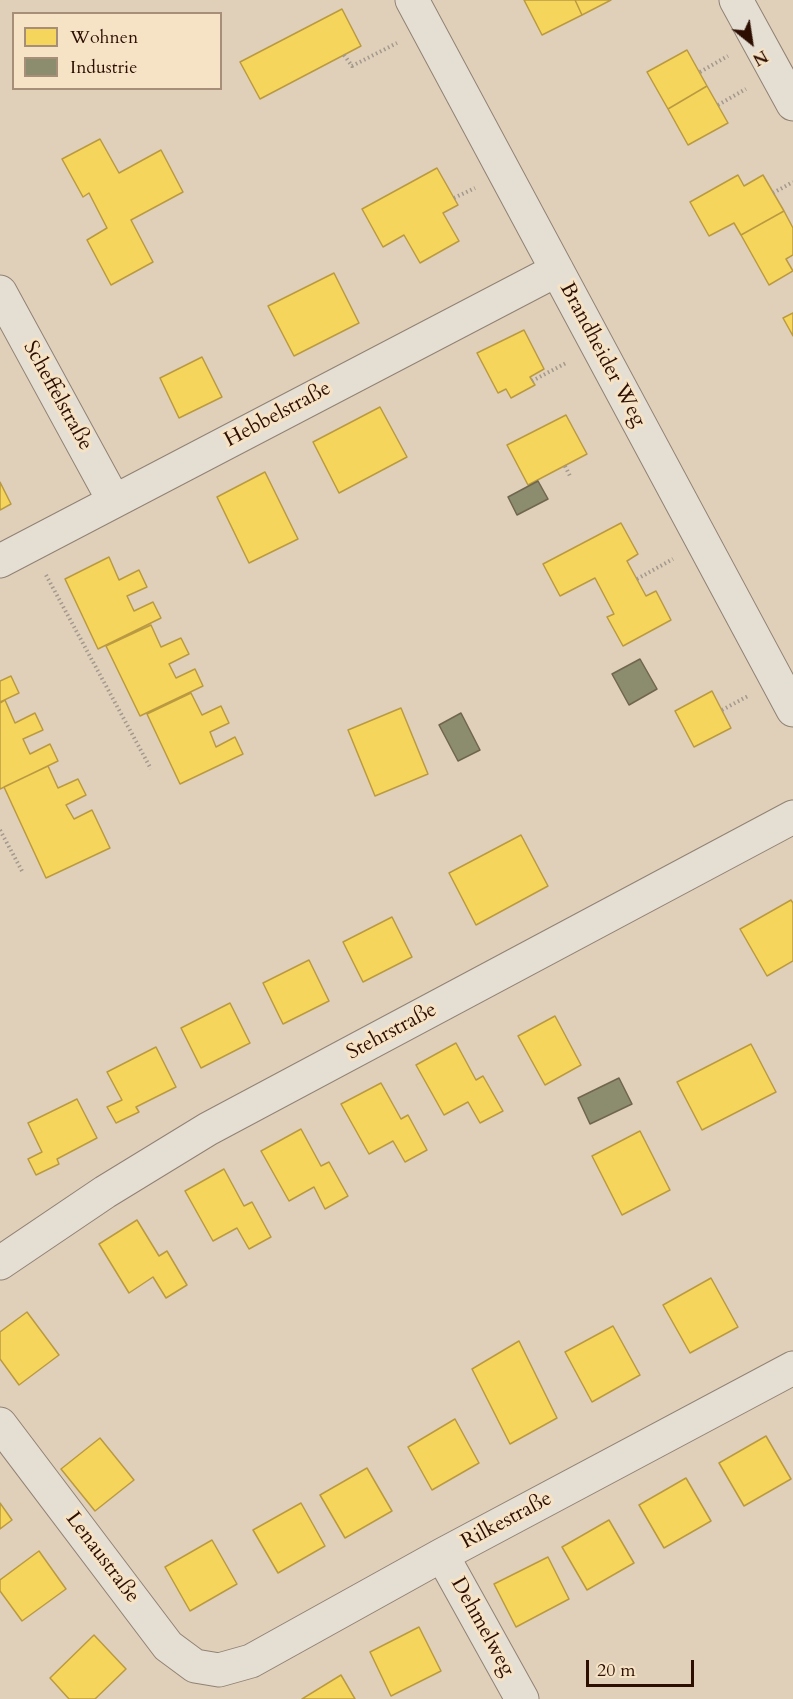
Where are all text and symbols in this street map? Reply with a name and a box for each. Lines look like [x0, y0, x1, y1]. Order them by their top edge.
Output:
legend [12, 12, 222, 90]
north arrow [721, 12, 781, 72]
text: Wohnen [70, 25, 138, 50]
text: N [748, 45, 772, 71]
text: Industrie [70, 55, 137, 80]
street label: Brandheider Weg [553, 279, 651, 431]
street label: Scheffelstraße [17, 337, 97, 455]
street label: Hebbelstraße [220, 376, 336, 454]
street label: Stehrstraße [343, 998, 441, 1066]
street label: Rilkestraße [457, 1487, 557, 1555]
street label: Lenaustraße [60, 1508, 144, 1608]
street label: Dehmelweg [445, 1573, 519, 1681]
scale bar [589, 1648, 697, 1686]
text: 20 m [597, 1658, 636, 1683]

